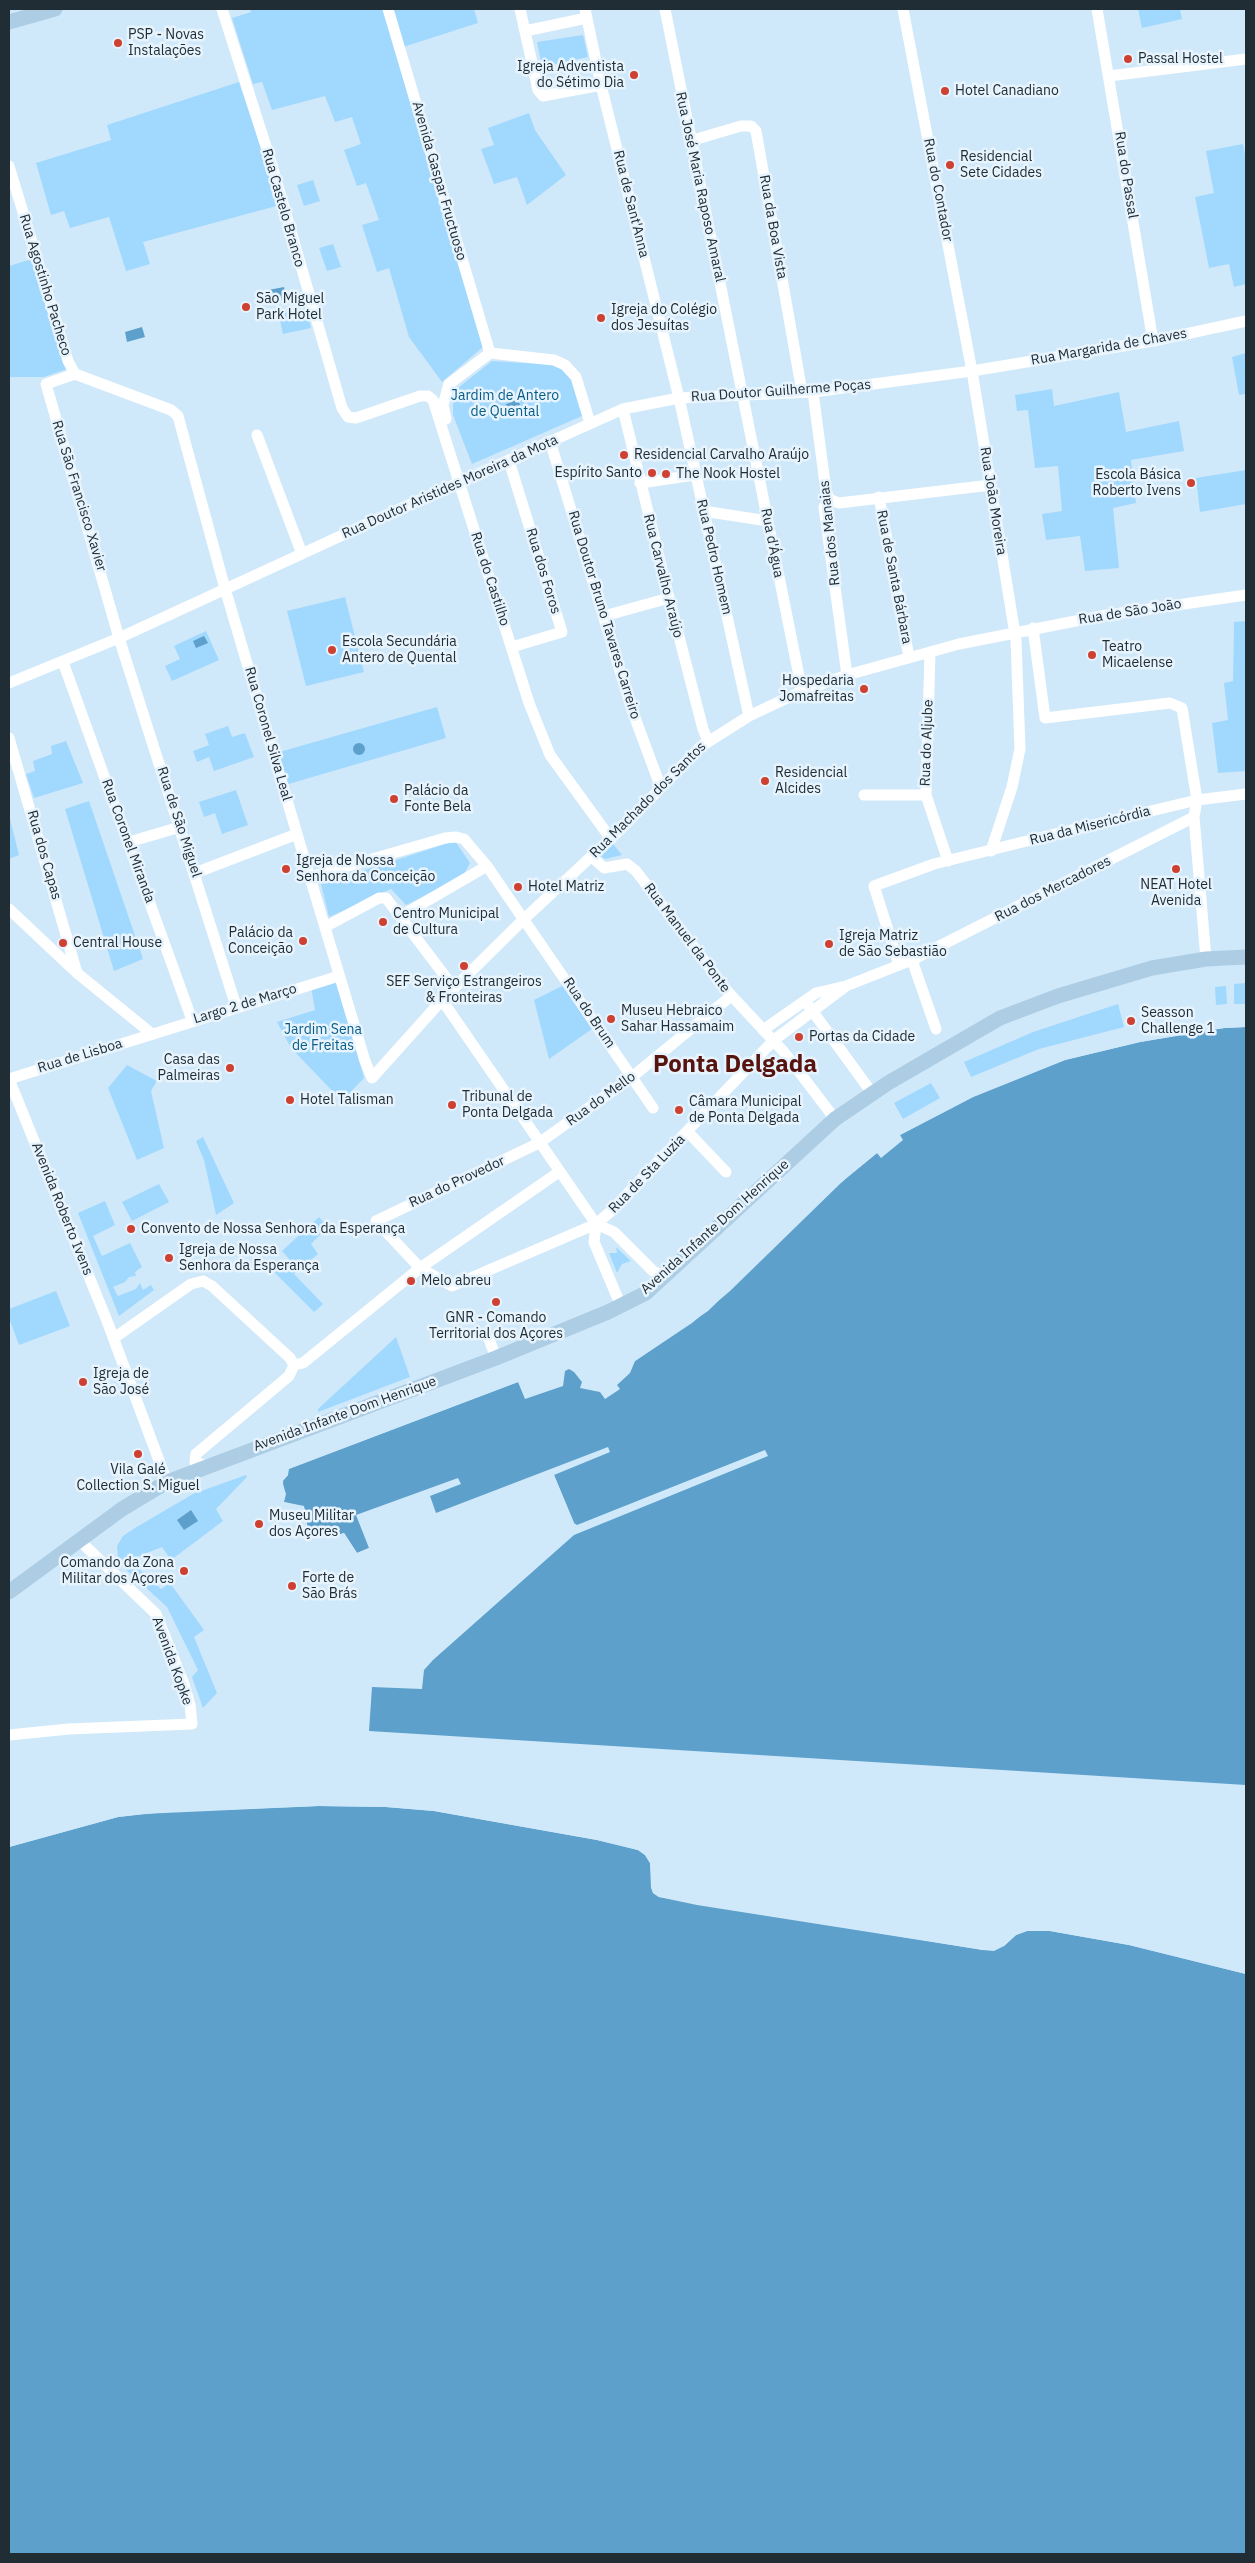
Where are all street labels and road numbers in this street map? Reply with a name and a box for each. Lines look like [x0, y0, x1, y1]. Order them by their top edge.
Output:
street label: Rua José Maria Raposo Amaral [672, 90, 728, 284]
street label: Avenida Gaspar Fructuoso [408, 100, 470, 262]
street label: Rua do Passal [1111, 130, 1141, 220]
street label: Rua do Contador [920, 137, 956, 243]
street label: Rua Castelo Branco [258, 147, 308, 269]
street label: Rua de Sant'Anna [610, 148, 652, 260]
street label: Rua da Boa Vista [756, 174, 790, 280]
street label: Rua Agostinho Pacheco [15, 212, 75, 358]
street label: Rua Margarida de Chaves [1030, 325, 1188, 369]
street label: Rua Doutor Guilherme Poças [690, 376, 872, 406]
street label: Rua São Francisco Xavier [48, 418, 110, 574]
street label: Rua Doutor Aristides Moreira da Mota [339, 432, 561, 542]
street label: Rua João Moreira [976, 446, 1010, 556]
street label: Rua dos Manaias [816, 479, 844, 587]
street label: Rua Pedro Homem [693, 498, 735, 616]
street label: Rua d'Água [757, 507, 787, 579]
street label: Rua Doutor Bruno Tavares Carreiro [564, 509, 644, 721]
street label: Rua de Santa Bárbara [873, 509, 915, 645]
street label: Rua Carvalho Araújo [639, 512, 687, 640]
street label: Rua dos Foros [522, 526, 564, 616]
street label: Rua do Castilho [467, 530, 513, 628]
street label: Rua de São João [1077, 596, 1183, 628]
street label: Rua Coronel Silva Leal [241, 665, 295, 803]
street label: Rua do Aljube [917, 699, 937, 787]
street label: Rua Machado dos Santos [586, 738, 710, 862]
street label: Rua de São Miguel [153, 765, 205, 879]
street label: Rua Coronel Miranda [98, 777, 158, 905]
street label: Rua da Misericórdia [1028, 803, 1152, 849]
street label: Rua dos Capas [23, 808, 65, 902]
street label: Rua dos Mercadores [992, 852, 1114, 926]
street label: Rua Manuel da Ponte [640, 880, 734, 996]
street label: Rua do Brum [559, 975, 619, 1051]
street label: Largo 2 de Março [191, 980, 299, 1028]
street label: Rua de Lisboa [36, 1035, 124, 1077]
street label: Rua do Mello [563, 1068, 639, 1130]
street label: Rua de Sta Luzia [605, 1131, 689, 1217]
street label: Avenida Roberto Ivens [28, 1140, 96, 1278]
street label: Rua do Provedor [406, 1152, 508, 1212]
street label: Avenida Infante Dom Henrique [637, 1156, 793, 1298]
street label: Avenida Infante Dom Henrique [251, 1373, 439, 1455]
street label: Avenida Kopke [148, 1615, 196, 1707]

